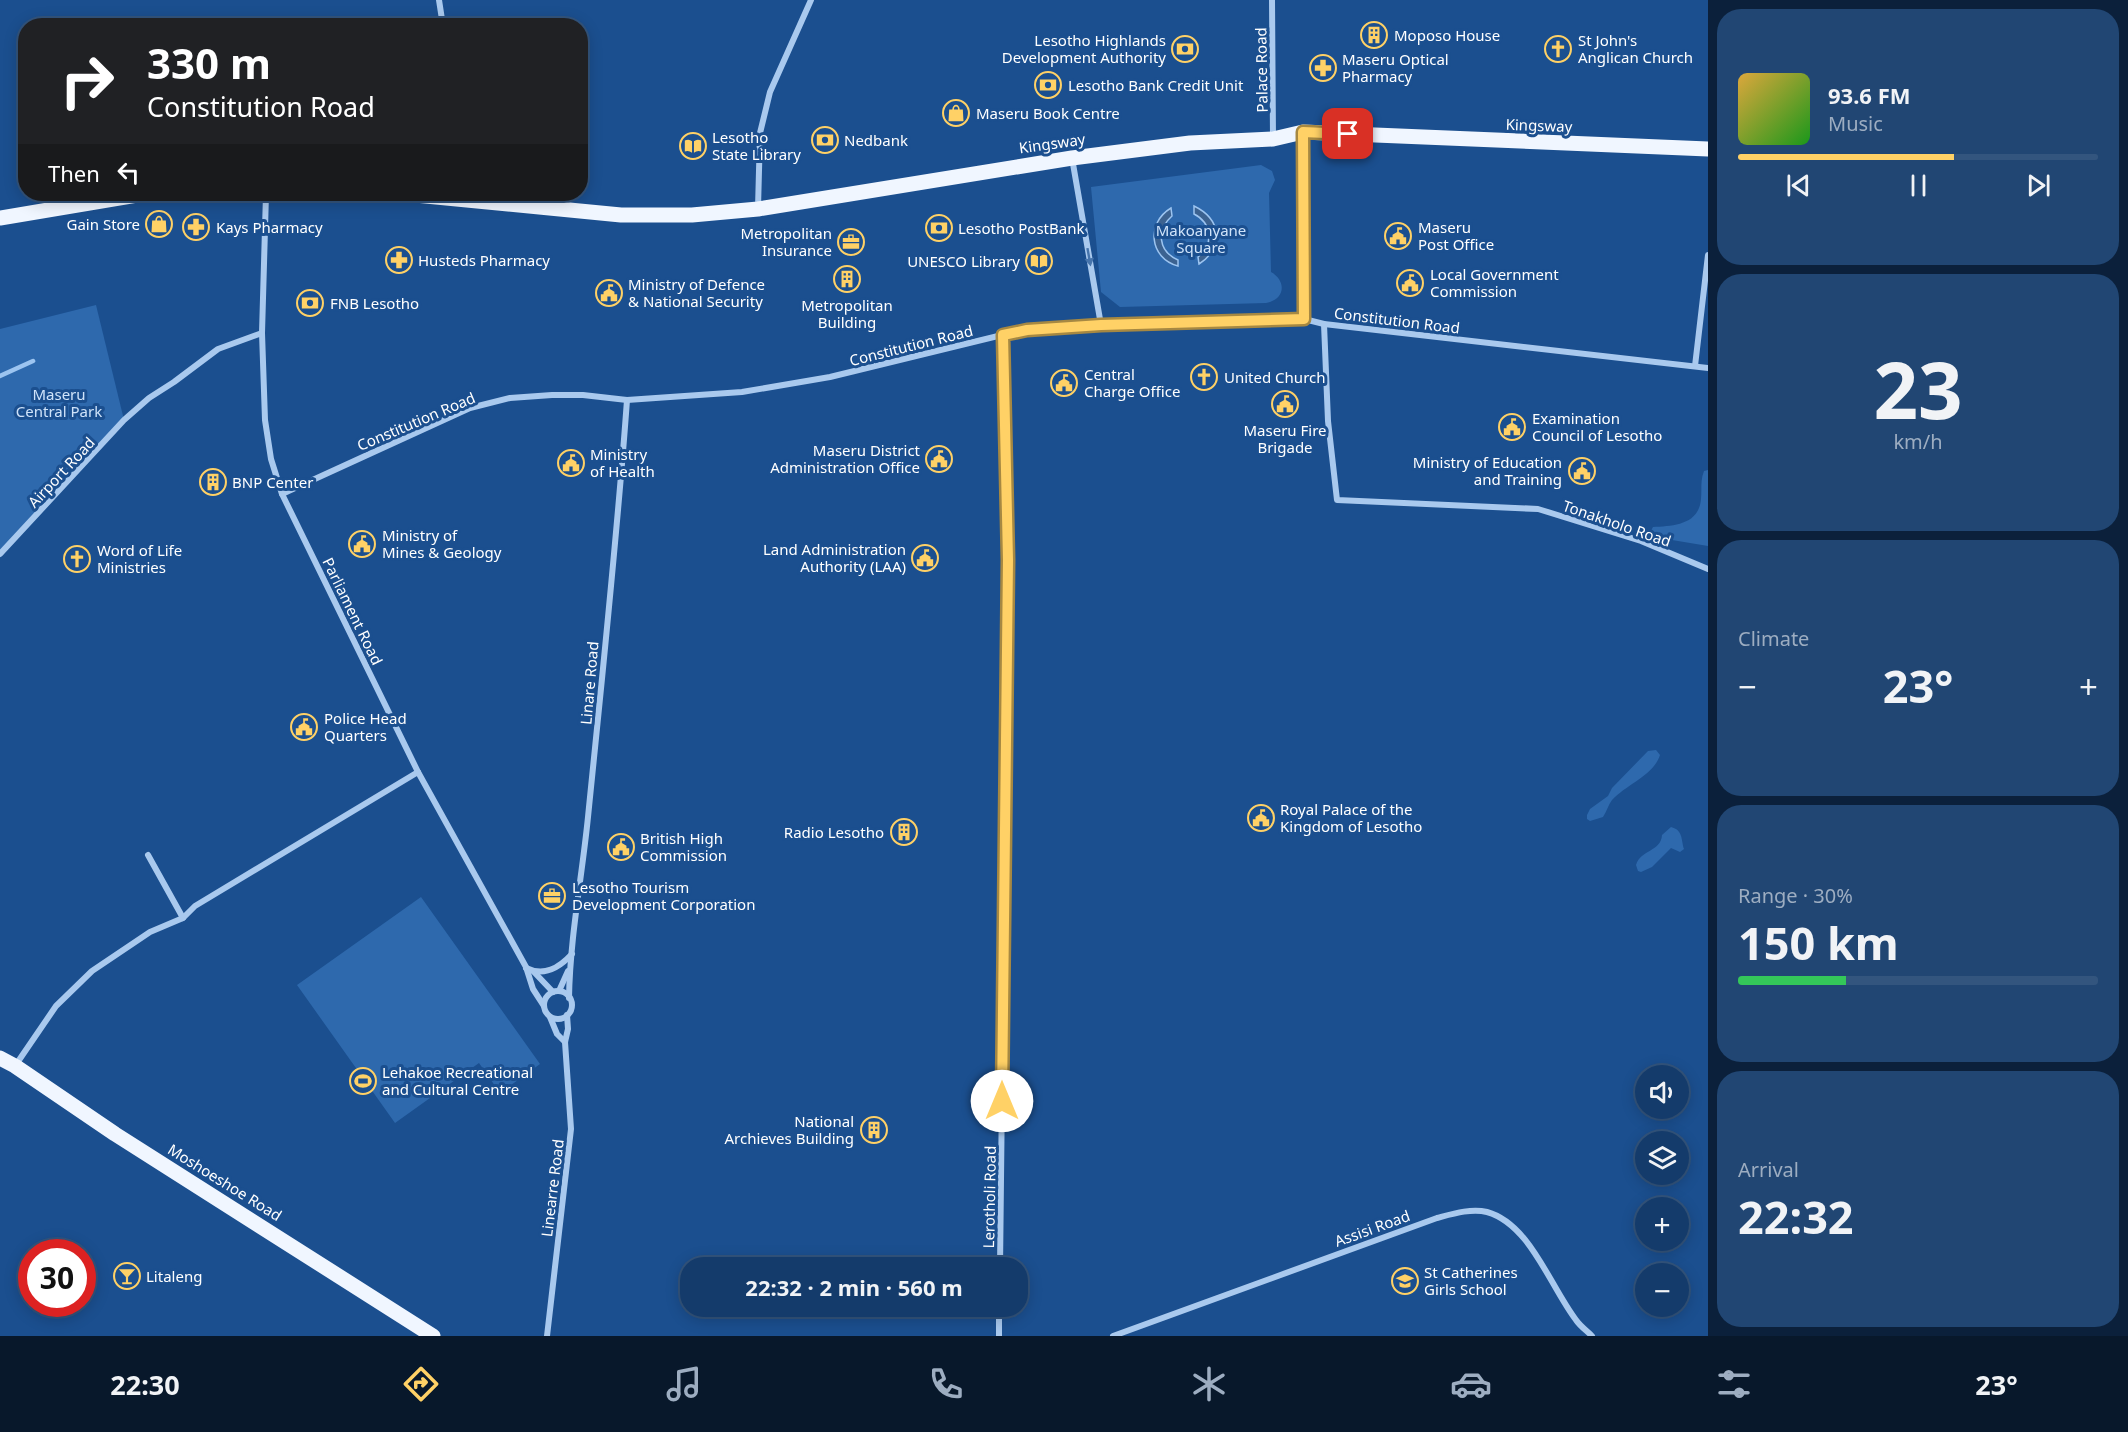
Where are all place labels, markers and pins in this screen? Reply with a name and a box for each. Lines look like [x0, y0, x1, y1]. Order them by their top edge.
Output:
building icon: Moposo House [1359, 20, 1389, 50]
place label: Moposo House [1394, 25, 1500, 45]
place label: Lesotho Highlands Development Authority [1002, 30, 1166, 67]
place label: St John's Anglican Church [1578, 30, 1693, 67]
bank icon: Lesotho Highlands Development Authority [1170, 34, 1200, 64]
church icon: St John's Anglican Church [1543, 34, 1573, 64]
place label: Maseru Optical Pharmacy [1342, 49, 1449, 86]
pharmacy icon: Maseru Optical Pharmacy [1308, 53, 1338, 83]
bank icon: Lesotho Bank Credit Unit [1033, 70, 1063, 100]
place label: Lesotho Bank Credit Unit [1068, 75, 1244, 95]
shop icon: Maseru Book Centre [941, 98, 971, 128]
place label: Maseru Book Centre [976, 103, 1120, 123]
pin [1322, 108, 1373, 159]
bank icon: Nedbank [810, 125, 840, 155]
place label: Lesotho State Library [712, 127, 801, 164]
place label: Nedbank [844, 130, 908, 150]
library icon: Lesotho State Library [678, 131, 708, 161]
shop icon: Gain Store [144, 209, 174, 239]
pharmacy icon: Kays Pharmacy [181, 212, 211, 242]
bank icon: Lesotho PostBank [924, 213, 954, 243]
place label: Gain Store [67, 214, 140, 234]
place label: Kays Pharmacy [216, 217, 323, 237]
place label: Maseru Post Office [1418, 217, 1494, 254]
place label: Lesotho PostBank [958, 218, 1084, 238]
public building icon: Maseru Post Office [1383, 221, 1413, 251]
place label: Metropolitan Insurance [740, 223, 832, 260]
office icon: Metropolitan Insurance [836, 227, 866, 257]
pharmacy icon: Husteds Pharmacy [384, 245, 414, 275]
library icon: UNESCO Library [1024, 246, 1054, 276]
place label: Husteds Pharmacy [418, 250, 550, 270]
place label: UNESCO Library [907, 251, 1020, 271]
building icon: Metropolitan Building [832, 264, 862, 294]
place label: Local Government Commission [1430, 264, 1559, 301]
public building icon: Local Government Commission [1395, 268, 1425, 298]
place label: Ministry of Defence & National Security [628, 274, 765, 311]
public building icon: Ministry of Defence & National Security [594, 278, 624, 308]
bank icon: FNB Lesotho [295, 288, 325, 318]
place label: FNB Lesotho [330, 293, 419, 313]
place label: Metropolitan Building [801, 295, 893, 332]
church icon: United Church [1189, 362, 1219, 392]
place label: Central Charge Office [1084, 364, 1180, 401]
place label: United Church [1224, 367, 1326, 387]
public building icon: Central Charge Office [1049, 368, 1079, 398]
public building icon: Maseru Fire Brigade [1270, 389, 1300, 419]
place label: Examination Council of Lesotho [1532, 408, 1662, 445]
public building icon: Examination Council of Lesotho [1497, 412, 1527, 442]
place label: Maseru Fire Brigade [1243, 420, 1327, 457]
place label: Maseru District Administration Office [770, 440, 921, 477]
place label: Ministry of Health [590, 444, 655, 481]
public building icon: Maseru District Administration Office [924, 444, 954, 474]
public building icon: Ministry of Health [556, 448, 586, 478]
place label: Ministry of Education and Training [1413, 452, 1562, 489]
public building icon: Ministry of Education and Training [1567, 456, 1597, 486]
building icon: BNP Center [198, 467, 228, 497]
place label: BNP Center [232, 472, 313, 492]
place label: Ministry of Mines & Geology [382, 525, 502, 562]
public building icon: Ministry of Mines & Geology [347, 529, 377, 559]
place label: Land Administration Authority (LAA) [763, 539, 906, 576]
place label: Word of Life Ministries [97, 540, 182, 577]
public building icon: Land Administration Authority (LAA) [910, 543, 940, 573]
church icon: Word of Life Ministries [62, 544, 92, 574]
place label: Police Head Quarters [324, 708, 407, 745]
public building icon: Police Head Quarters [289, 712, 319, 742]
place label: Royal Palace of the Kingdom of Lesotho [1280, 799, 1422, 836]
public building icon: Royal Palace of the Kingdom of Lesotho [1246, 803, 1276, 833]
building icon: Radio Lesotho [889, 817, 919, 847]
place label: Radio Lesotho [784, 822, 884, 842]
place label: British High Commission [640, 828, 727, 865]
public building icon: British High Commission [606, 832, 636, 862]
place label: Lesotho Tourism Development Corporation [572, 877, 755, 914]
office icon: Lesotho Tourism Development Corporation [537, 881, 567, 911]
place label: Lehakoe Recreational and Cultural Centre [382, 1062, 533, 1099]
sports icon: Lehakoe Recreational and Cultural Centre [348, 1066, 378, 1096]
place label: National Archieves Building [725, 1111, 854, 1148]
building icon: National Archieves Building [859, 1115, 889, 1145]
bar icon: Litaleng [112, 1261, 142, 1291]
place label: St Catherines Girls School [1424, 1262, 1518, 1299]
place label: Litaleng [146, 1266, 202, 1286]
school or university icon: St Catherines Girls School [1390, 1266, 1420, 1296]

